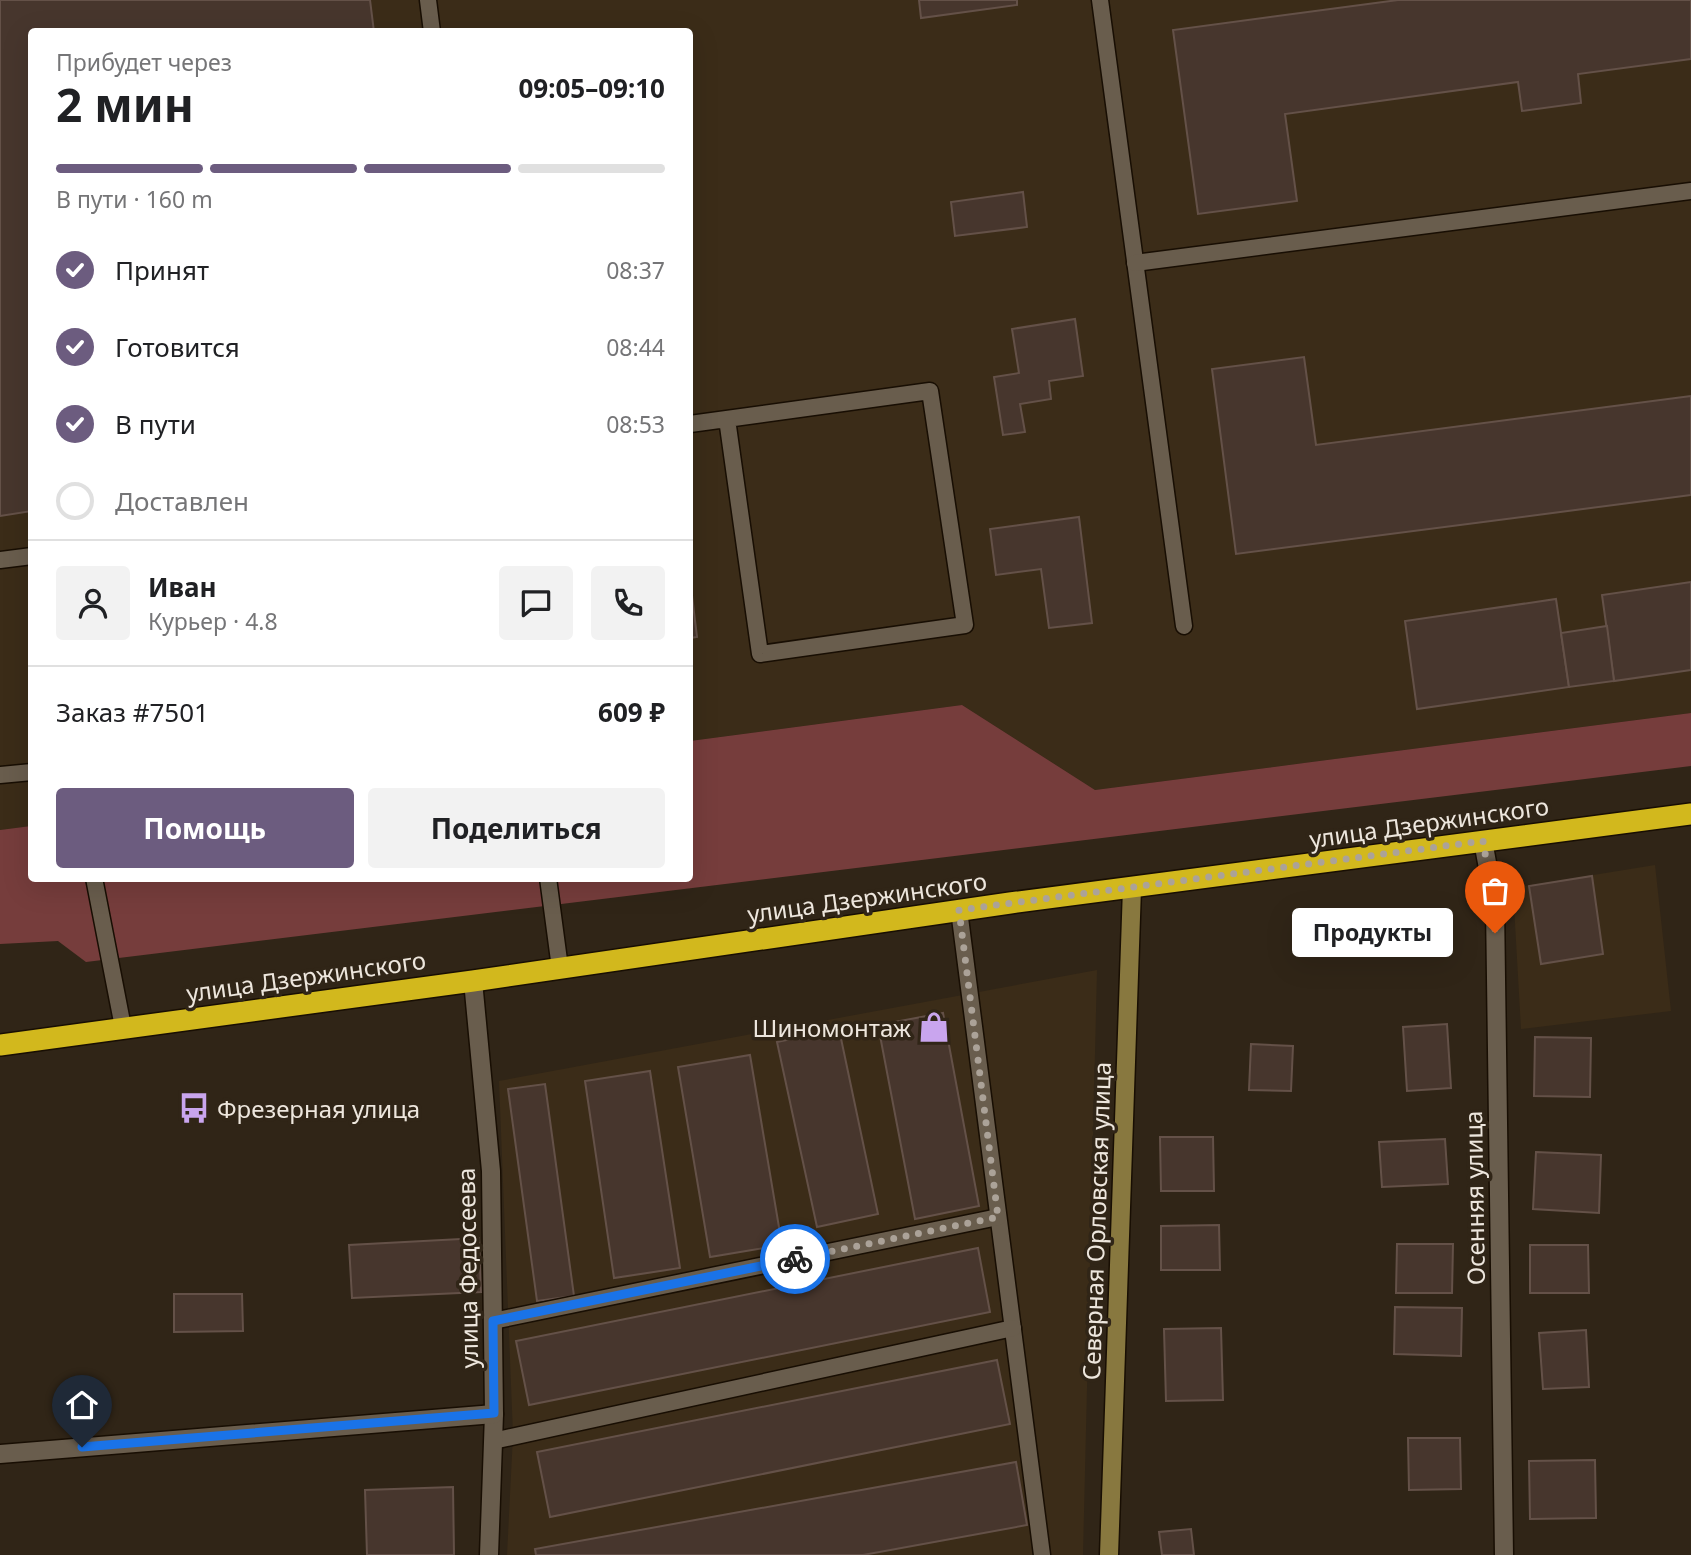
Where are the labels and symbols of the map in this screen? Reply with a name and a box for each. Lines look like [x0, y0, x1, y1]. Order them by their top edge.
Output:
street label: улица Дзержинского [1307, 789, 1551, 855]
pin [1465, 861, 1525, 933]
street label: улица Дзержинского [745, 864, 989, 930]
callout: Продукты [1292, 908, 1453, 958]
street label: улица Дзержинского [184, 943, 428, 1009]
shop icon: Шиномонтаж [917, 1010, 951, 1044]
place label: Шиномонтаж [753, 1011, 912, 1044]
street label: Северная Орловская улица [1074, 1061, 1118, 1381]
bus stop icon: Фрезерная улица [177, 1091, 211, 1125]
place label: Фрезерная улица [217, 1092, 420, 1125]
street label: Осенняя улица [1456, 1110, 1492, 1286]
street label: улица Федосеева [449, 1167, 485, 1369]
courier [760, 1224, 830, 1294]
pin [52, 1375, 112, 1447]

